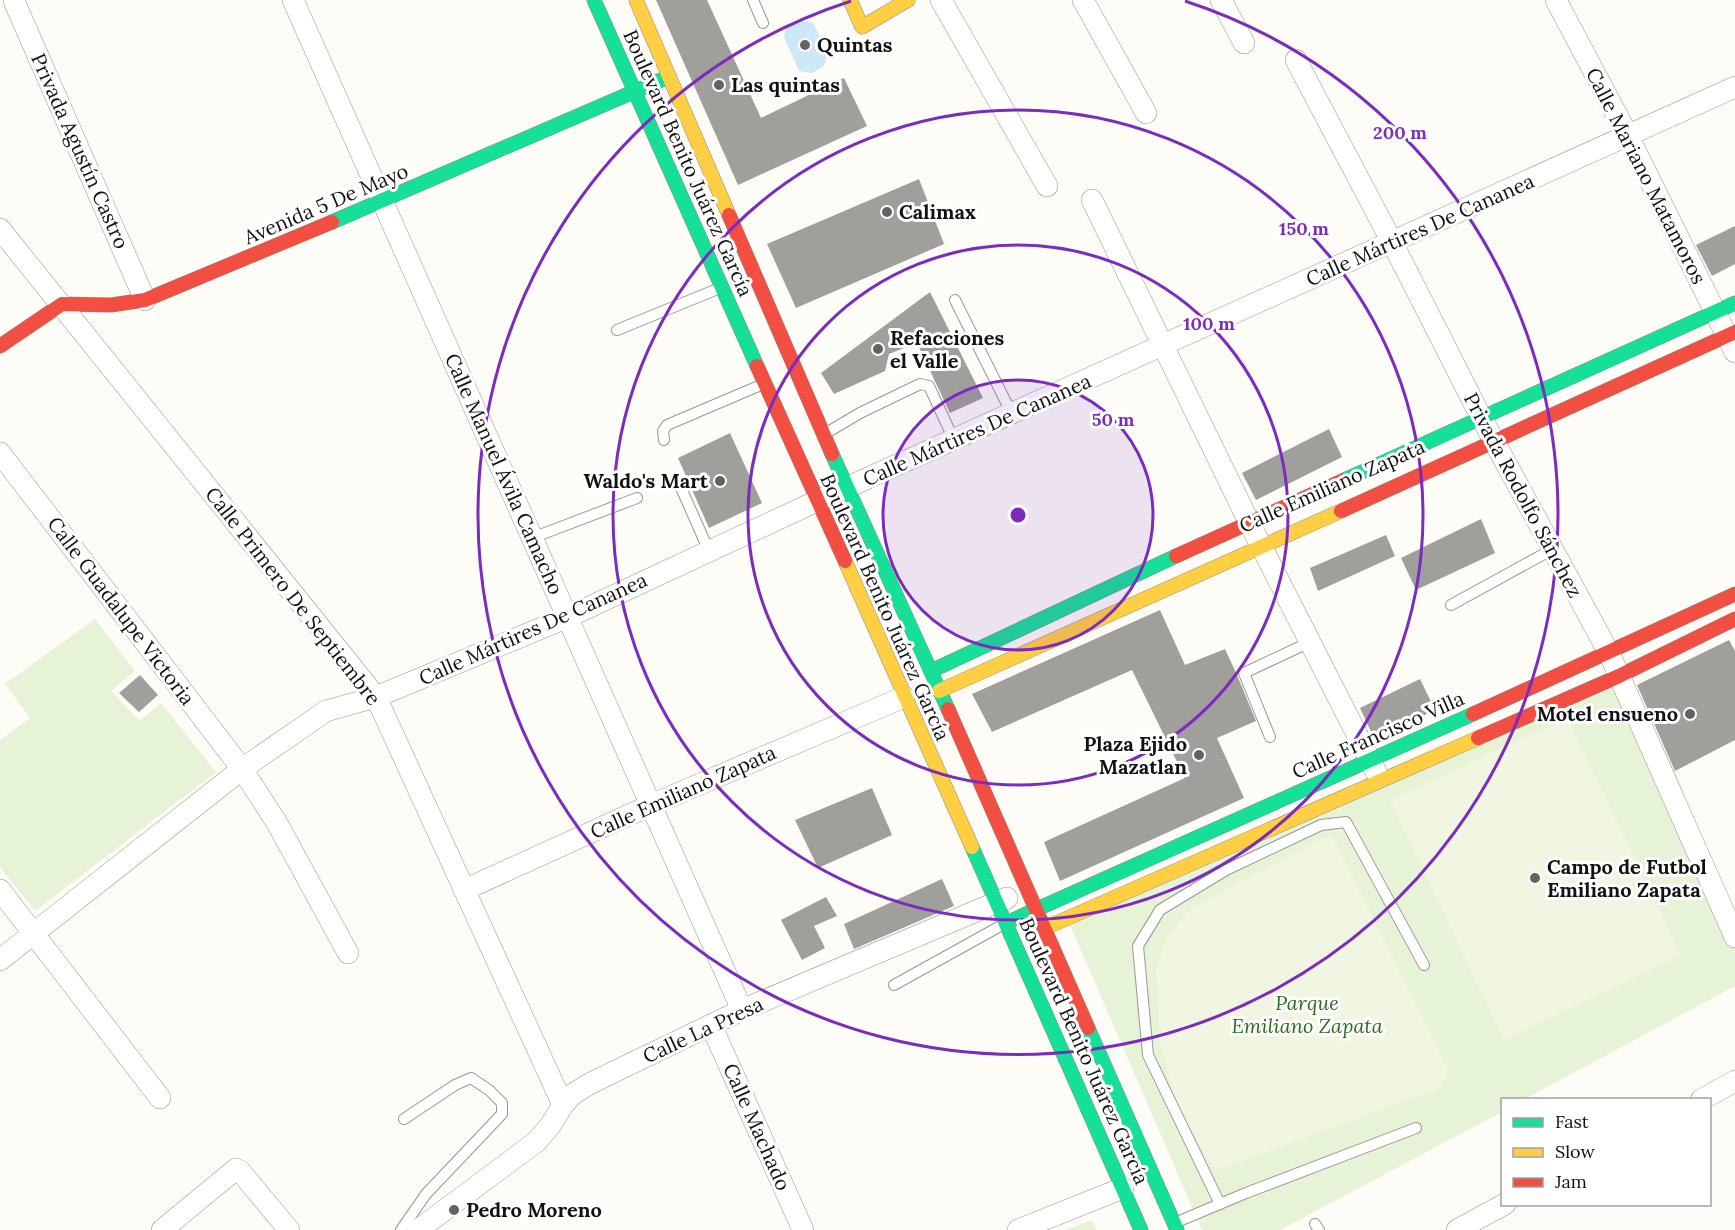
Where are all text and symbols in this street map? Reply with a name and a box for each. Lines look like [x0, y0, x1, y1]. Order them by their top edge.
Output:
street label: Boulevard Benito Juárez García [618, 25, 759, 300]
place label: Quintas [817, 32, 893, 57]
marker: Quintas [798, 38, 812, 52]
street label: Privada Agustín Castro [26, 49, 135, 252]
street label: Calle Mariano Matamoros [1581, 63, 1712, 288]
place label: Las quintas [731, 72, 840, 97]
marker: Las quintas [712, 78, 726, 92]
text: 200 m [1373, 121, 1427, 144]
street label: Avenida 5 De Mayo [239, 158, 412, 250]
street label: Calle Mártires De Cananea [1302, 168, 1538, 291]
place label: Calimax [899, 199, 976, 224]
marker: Calimax [880, 205, 894, 219]
text: 150 m [1279, 217, 1329, 240]
text: 100 m [1183, 312, 1235, 335]
place label: Refacciones el Valle [890, 325, 1005, 373]
marker: Refacciones el Valle [871, 342, 885, 356]
street label: Calle Manuel Ávila Camacho [440, 349, 569, 598]
street label: Calle Mártires De Cananea [859, 368, 1095, 491]
street label: Privada Rodolfo Sánchez [1459, 388, 1588, 602]
text: 50 m [1092, 408, 1135, 431]
street label: Calle Emiliano Zapata [1235, 433, 1428, 538]
place label: Waldo's Mart [584, 468, 709, 493]
street label: Boulevard Benito Juárez García [815, 469, 956, 744]
marker: Waldo's Mart [713, 474, 727, 488]
street label: Calle Primero De Septiembre [200, 482, 386, 710]
centre of rings [1008, 505, 1028, 525]
street label: Calle Guadalupe Victoria [42, 512, 200, 710]
street label: Calle Mártires De Cananea [415, 567, 651, 690]
street label: Calle Francisco Villa [1288, 685, 1468, 784]
place label: Motel ensueno [1537, 701, 1678, 726]
marker: Motel ensueno [1683, 707, 1697, 721]
place label: Plaza Ejido Mazatlan [1084, 731, 1187, 779]
street label: Calle Emiliano Zapata [586, 739, 779, 844]
marker: Plaza Ejido Mazatlan [1192, 748, 1206, 762]
place label: Campo de Futbol Emiliano Zapata [1547, 854, 1707, 902]
marker: Campo de Futbol Emiliano Zapata [1528, 871, 1542, 885]
street label: Boulevard Benito Juárez García [1014, 913, 1155, 1188]
park label: Parque Emiliano Zapata [1231, 990, 1383, 1038]
street label: Calle La Presa [639, 991, 767, 1068]
street label: Calle Machado [718, 1059, 797, 1194]
legend [1501, 1098, 1711, 1206]
text: Fast [1555, 1110, 1589, 1133]
text: Slow [1555, 1140, 1595, 1163]
text: Jam [1554, 1170, 1587, 1193]
place label: Pedro Moreno [466, 1197, 602, 1222]
marker: Pedro Moreno [447, 1203, 461, 1217]

